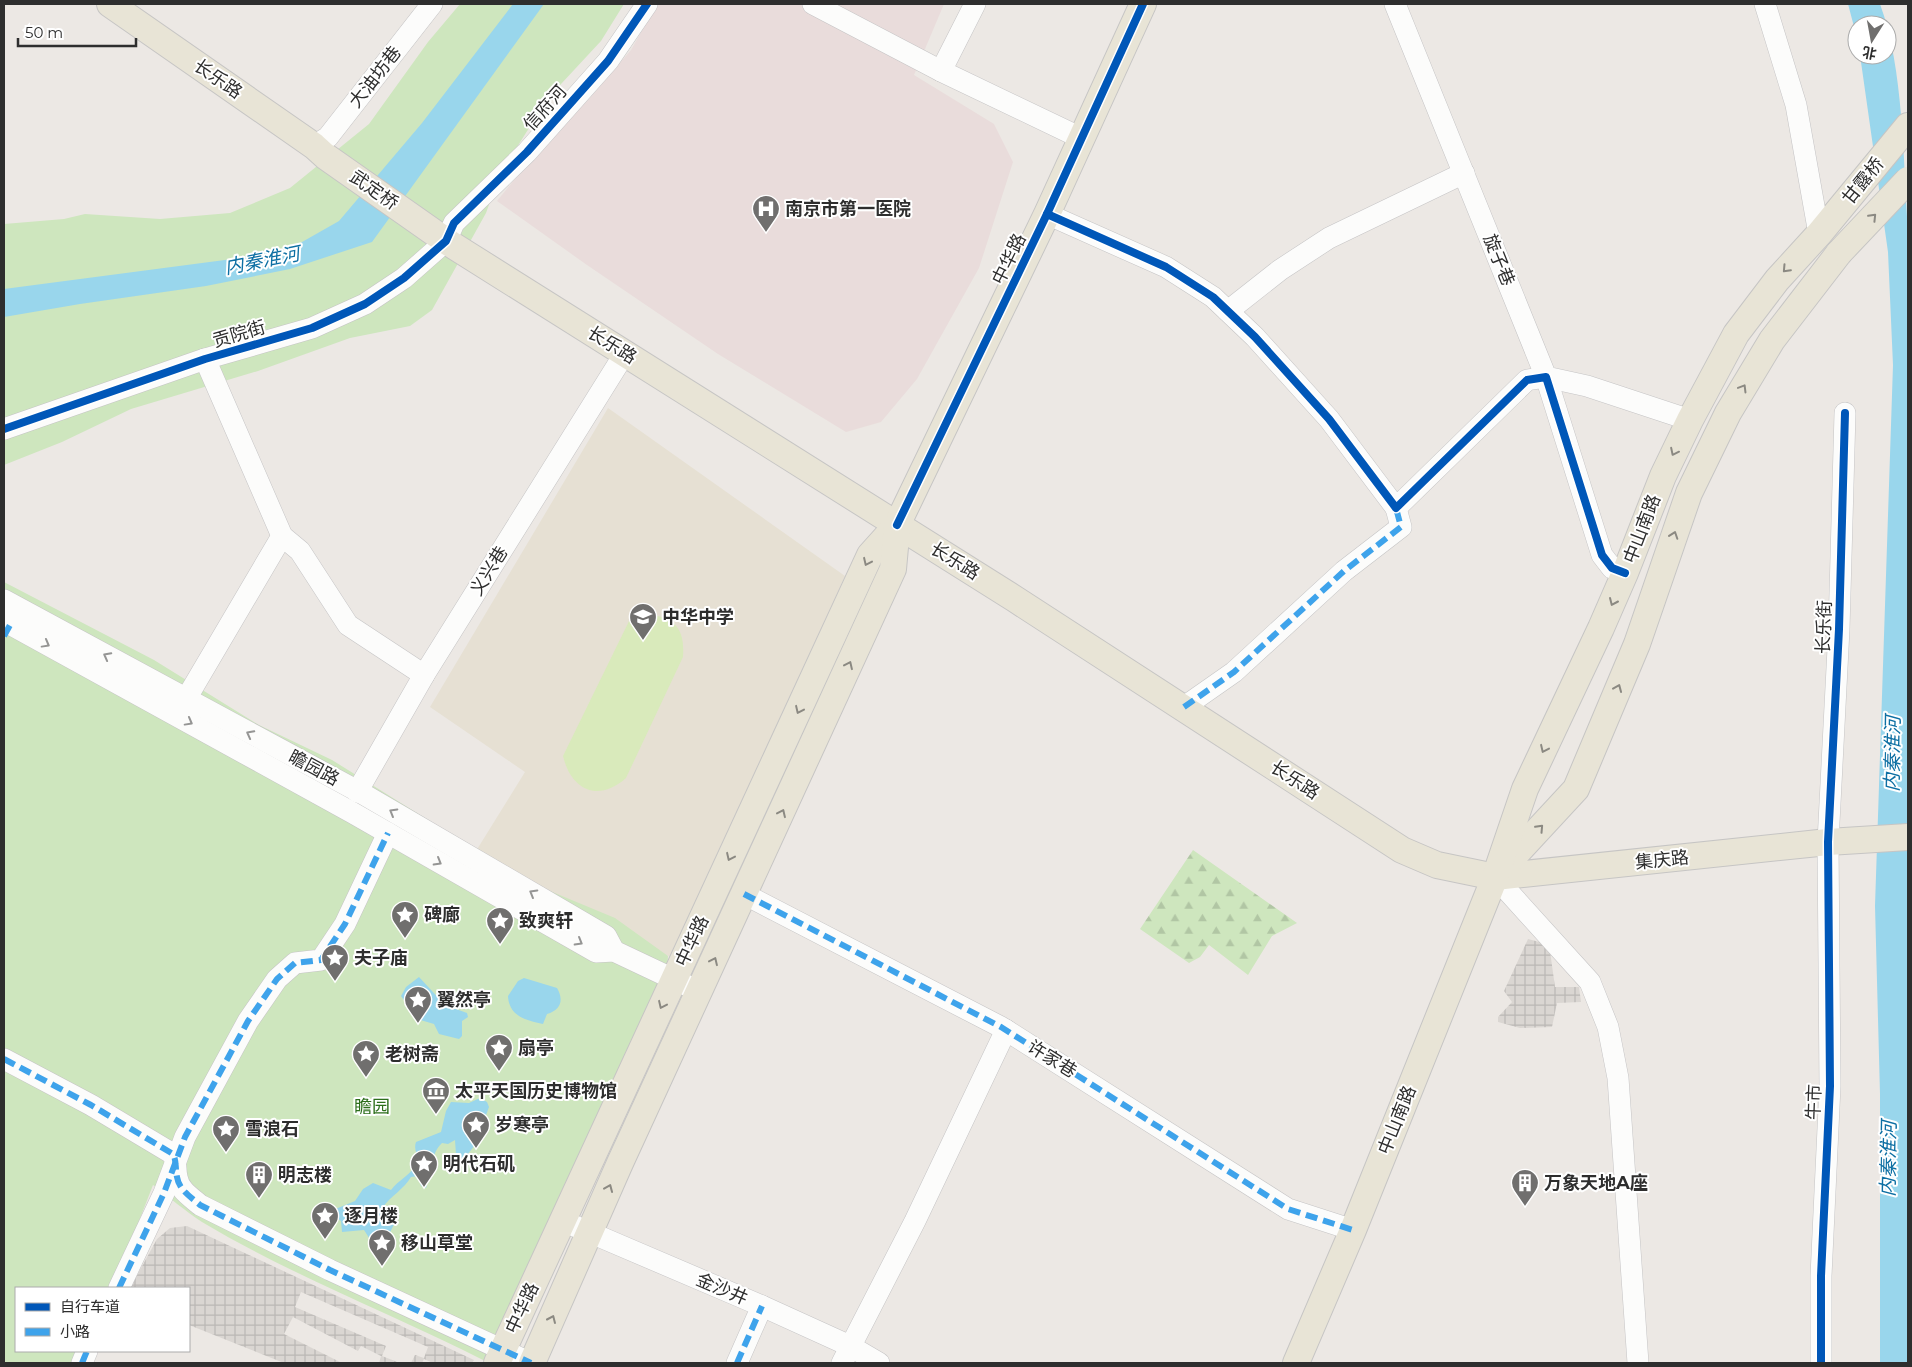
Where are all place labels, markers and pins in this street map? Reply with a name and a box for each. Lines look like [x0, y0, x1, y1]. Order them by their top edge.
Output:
hospital icon: 南京市第一医院 [751, 194, 781, 233]
place label: 南京市第一医院 [785, 198, 911, 220]
school or university icon: 中华中学 [628, 602, 658, 641]
place label: 中华中学 [662, 606, 734, 628]
place icon: 碑廊 [390, 900, 420, 939]
place label: 碑廊 [424, 904, 460, 926]
place icon: 致爽轩 [485, 906, 515, 945]
place label: 致爽轩 [519, 910, 573, 932]
place icon: 夫子庙 [320, 943, 350, 982]
place label: 夫子庙 [354, 947, 408, 969]
place icon: 翼然亭 [403, 985, 433, 1024]
place label: 翼然亭 [437, 989, 491, 1011]
place icon: 扇亭 [484, 1033, 514, 1072]
place label: 扇亭 [518, 1037, 554, 1059]
place icon: 老树斋 [351, 1039, 381, 1078]
place label: 老树斋 [385, 1043, 439, 1065]
museum icon: 太平天国历史博物馆 [421, 1076, 451, 1115]
place label: 太平天国历史博物馆 [455, 1080, 617, 1102]
place icon: 岁寒亭 [461, 1110, 491, 1149]
place icon: 雪浪石 [211, 1114, 241, 1153]
place label: 岁寒亭 [495, 1114, 549, 1136]
place label: 雪浪石 [245, 1118, 299, 1140]
place icon: 明代石矶 [409, 1149, 439, 1188]
place label: 明代石矶 [443, 1153, 515, 1175]
building icon: 明志楼 [244, 1160, 274, 1199]
place label: 明志楼 [278, 1164, 332, 1186]
building icon: 万象天地A座 [1510, 1168, 1540, 1207]
place label: 万象天地A座 [1544, 1172, 1648, 1194]
place icon: 逐月楼 [310, 1201, 340, 1240]
place label: 逐月楼 [344, 1205, 398, 1227]
place icon: 移山草堂 [367, 1228, 397, 1267]
place label: 移山草堂 [401, 1232, 473, 1254]

